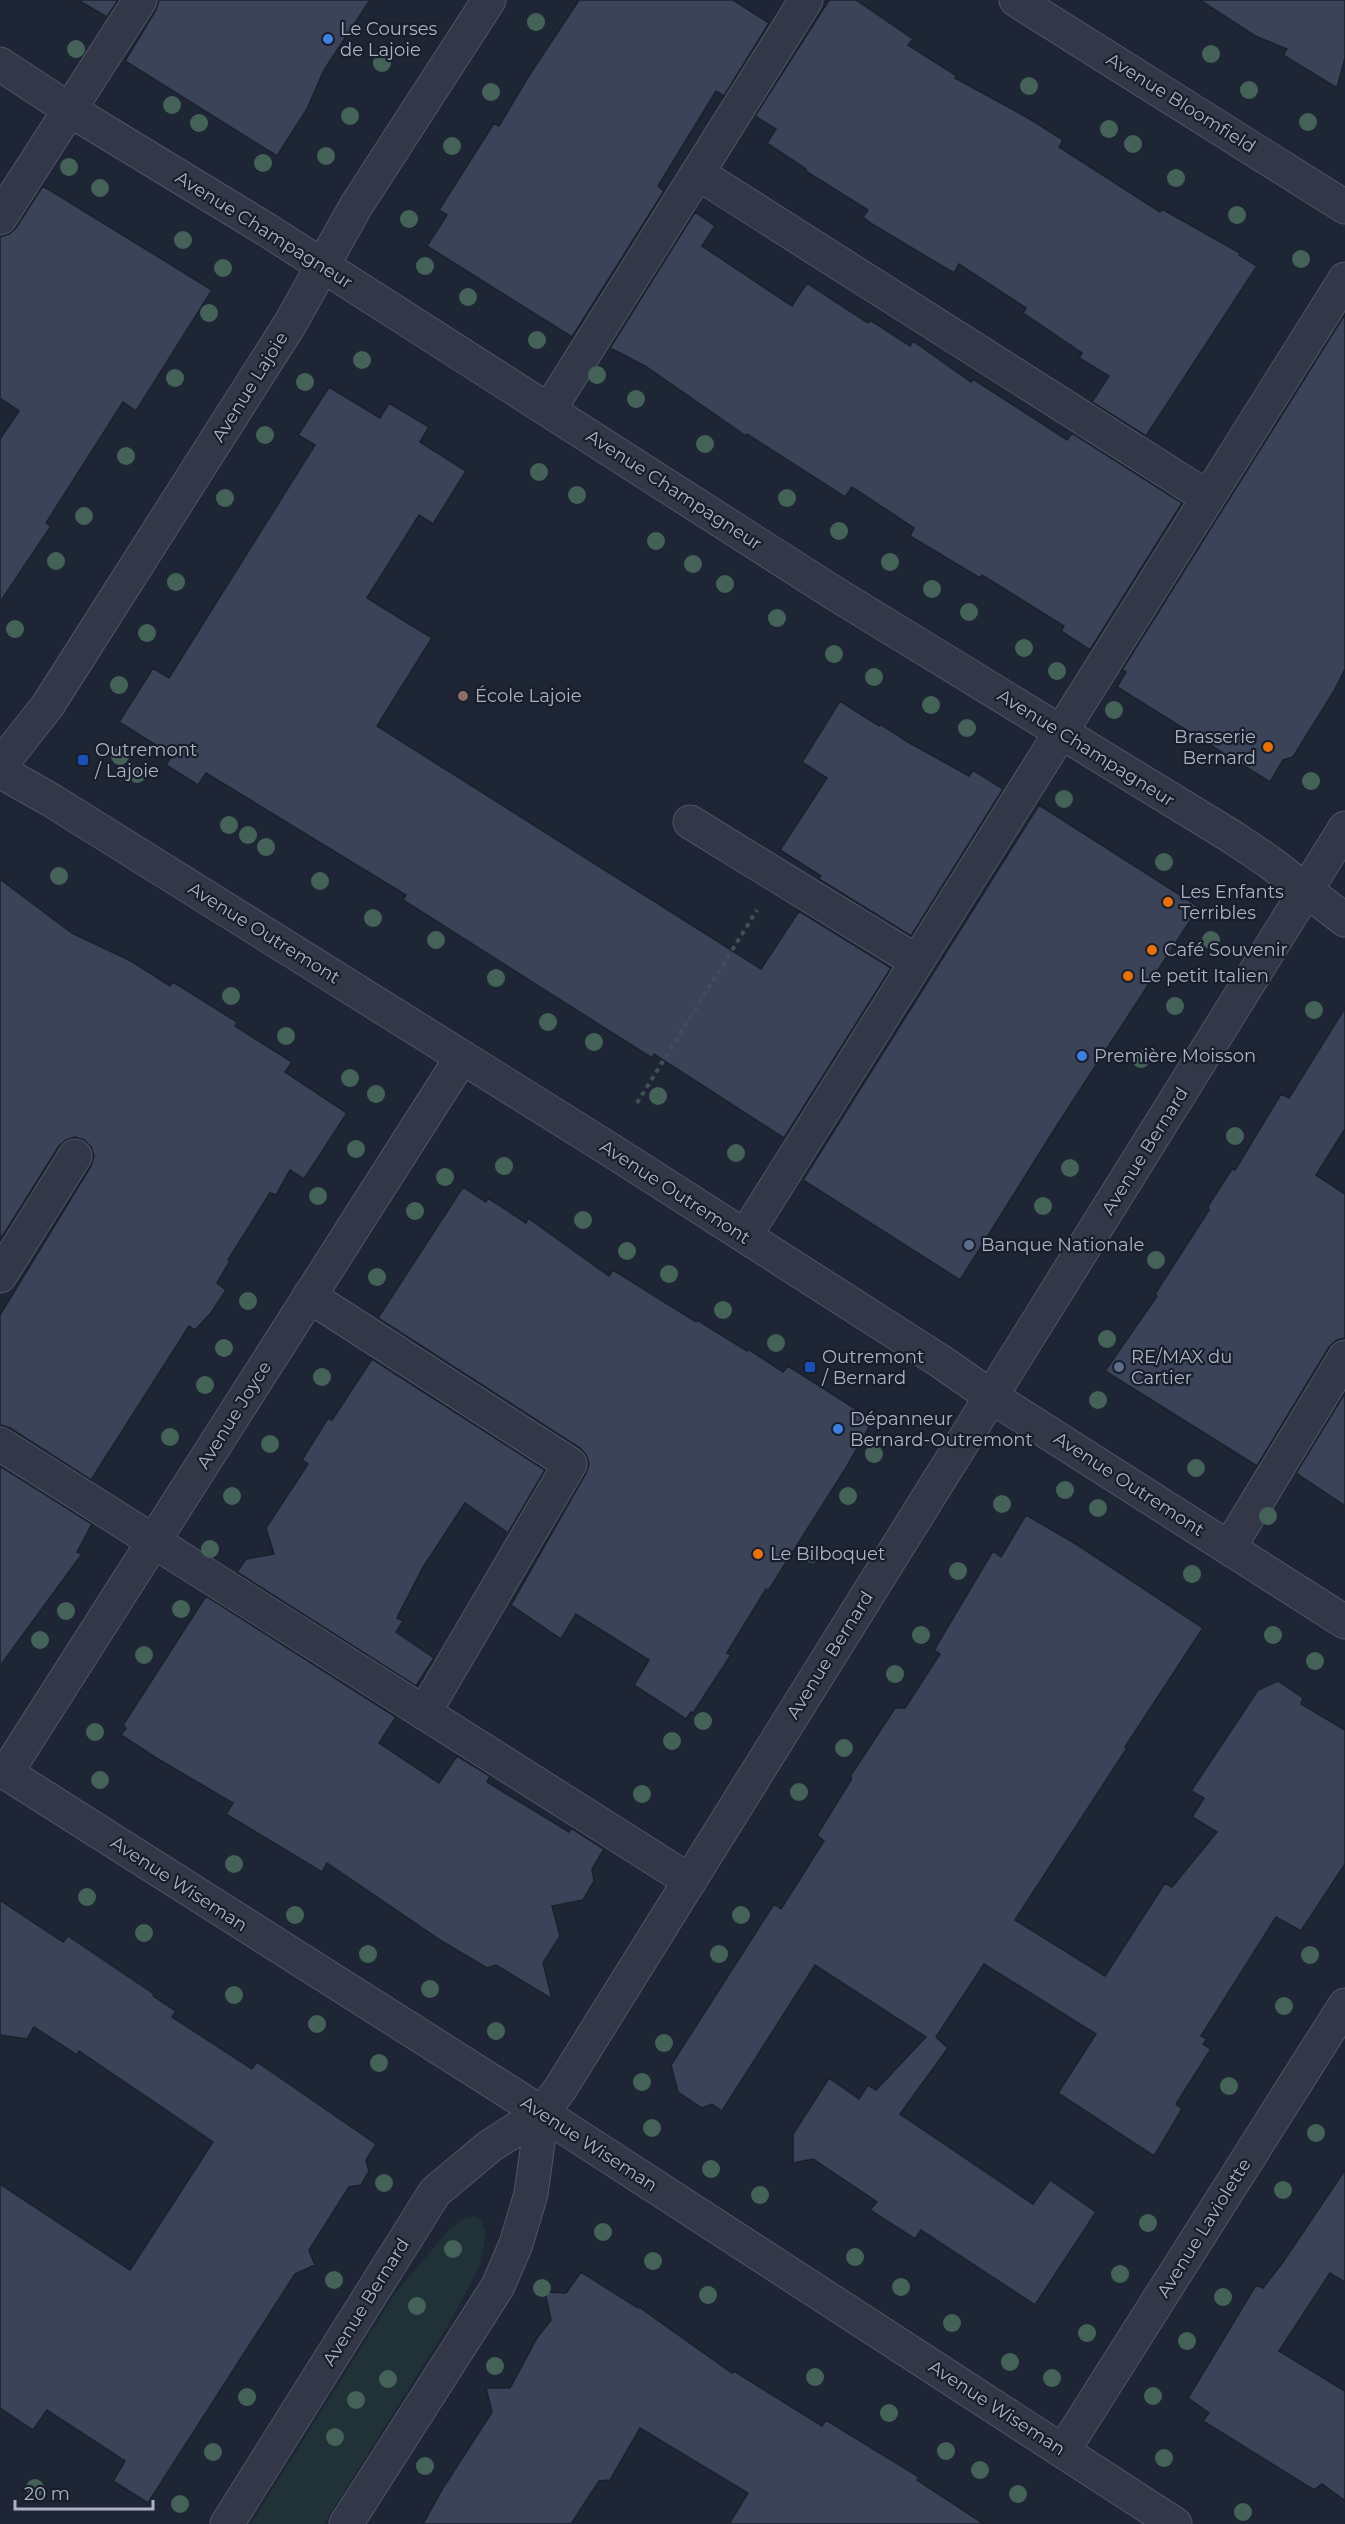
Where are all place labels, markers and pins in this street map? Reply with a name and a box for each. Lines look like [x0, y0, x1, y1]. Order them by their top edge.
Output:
place label: Le Courses de Lajoie [340, 18, 438, 61]
marker: Le Courses de Lajoie [321, 32, 335, 46]
place label: École Lajoie [475, 685, 582, 707]
marker: École Lajoie [456, 689, 470, 703]
place label: Brasserie Bernard [1174, 726, 1256, 769]
place label: Outremont / Lajoie [94, 739, 197, 782]
marker: Brasserie Bernard [1261, 740, 1275, 754]
marker: Outremont / Lajoie [76, 753, 90, 767]
place label: Les Enfants Terribles [1180, 881, 1284, 924]
marker: Les Enfants Terribles [1161, 895, 1175, 909]
place label: Café Souvenir [1164, 939, 1288, 961]
marker: Café Souvenir [1145, 943, 1159, 957]
place label: Le petit Italien [1140, 965, 1269, 987]
marker: Le petit Italien [1121, 969, 1135, 983]
place label: Première Moisson [1094, 1045, 1256, 1067]
marker: Première Moisson [1075, 1049, 1089, 1063]
place label: Banque Nationale [981, 1234, 1145, 1256]
marker: Banque Nationale [962, 1238, 976, 1252]
place label: Outremont / Bernard [821, 1346, 924, 1389]
place label: RE/MAX du Cartier [1131, 1346, 1232, 1389]
marker: Outremont / Bernard [803, 1360, 817, 1374]
marker: RE/MAX du Cartier [1112, 1360, 1126, 1374]
place label: Dépanneur Bernard-Outremont [850, 1408, 1033, 1451]
marker: Dépanneur Bernard-Outremont [831, 1422, 845, 1436]
place label: Le Bilboquet [770, 1543, 885, 1565]
marker: Le Bilboquet [751, 1547, 765, 1561]

